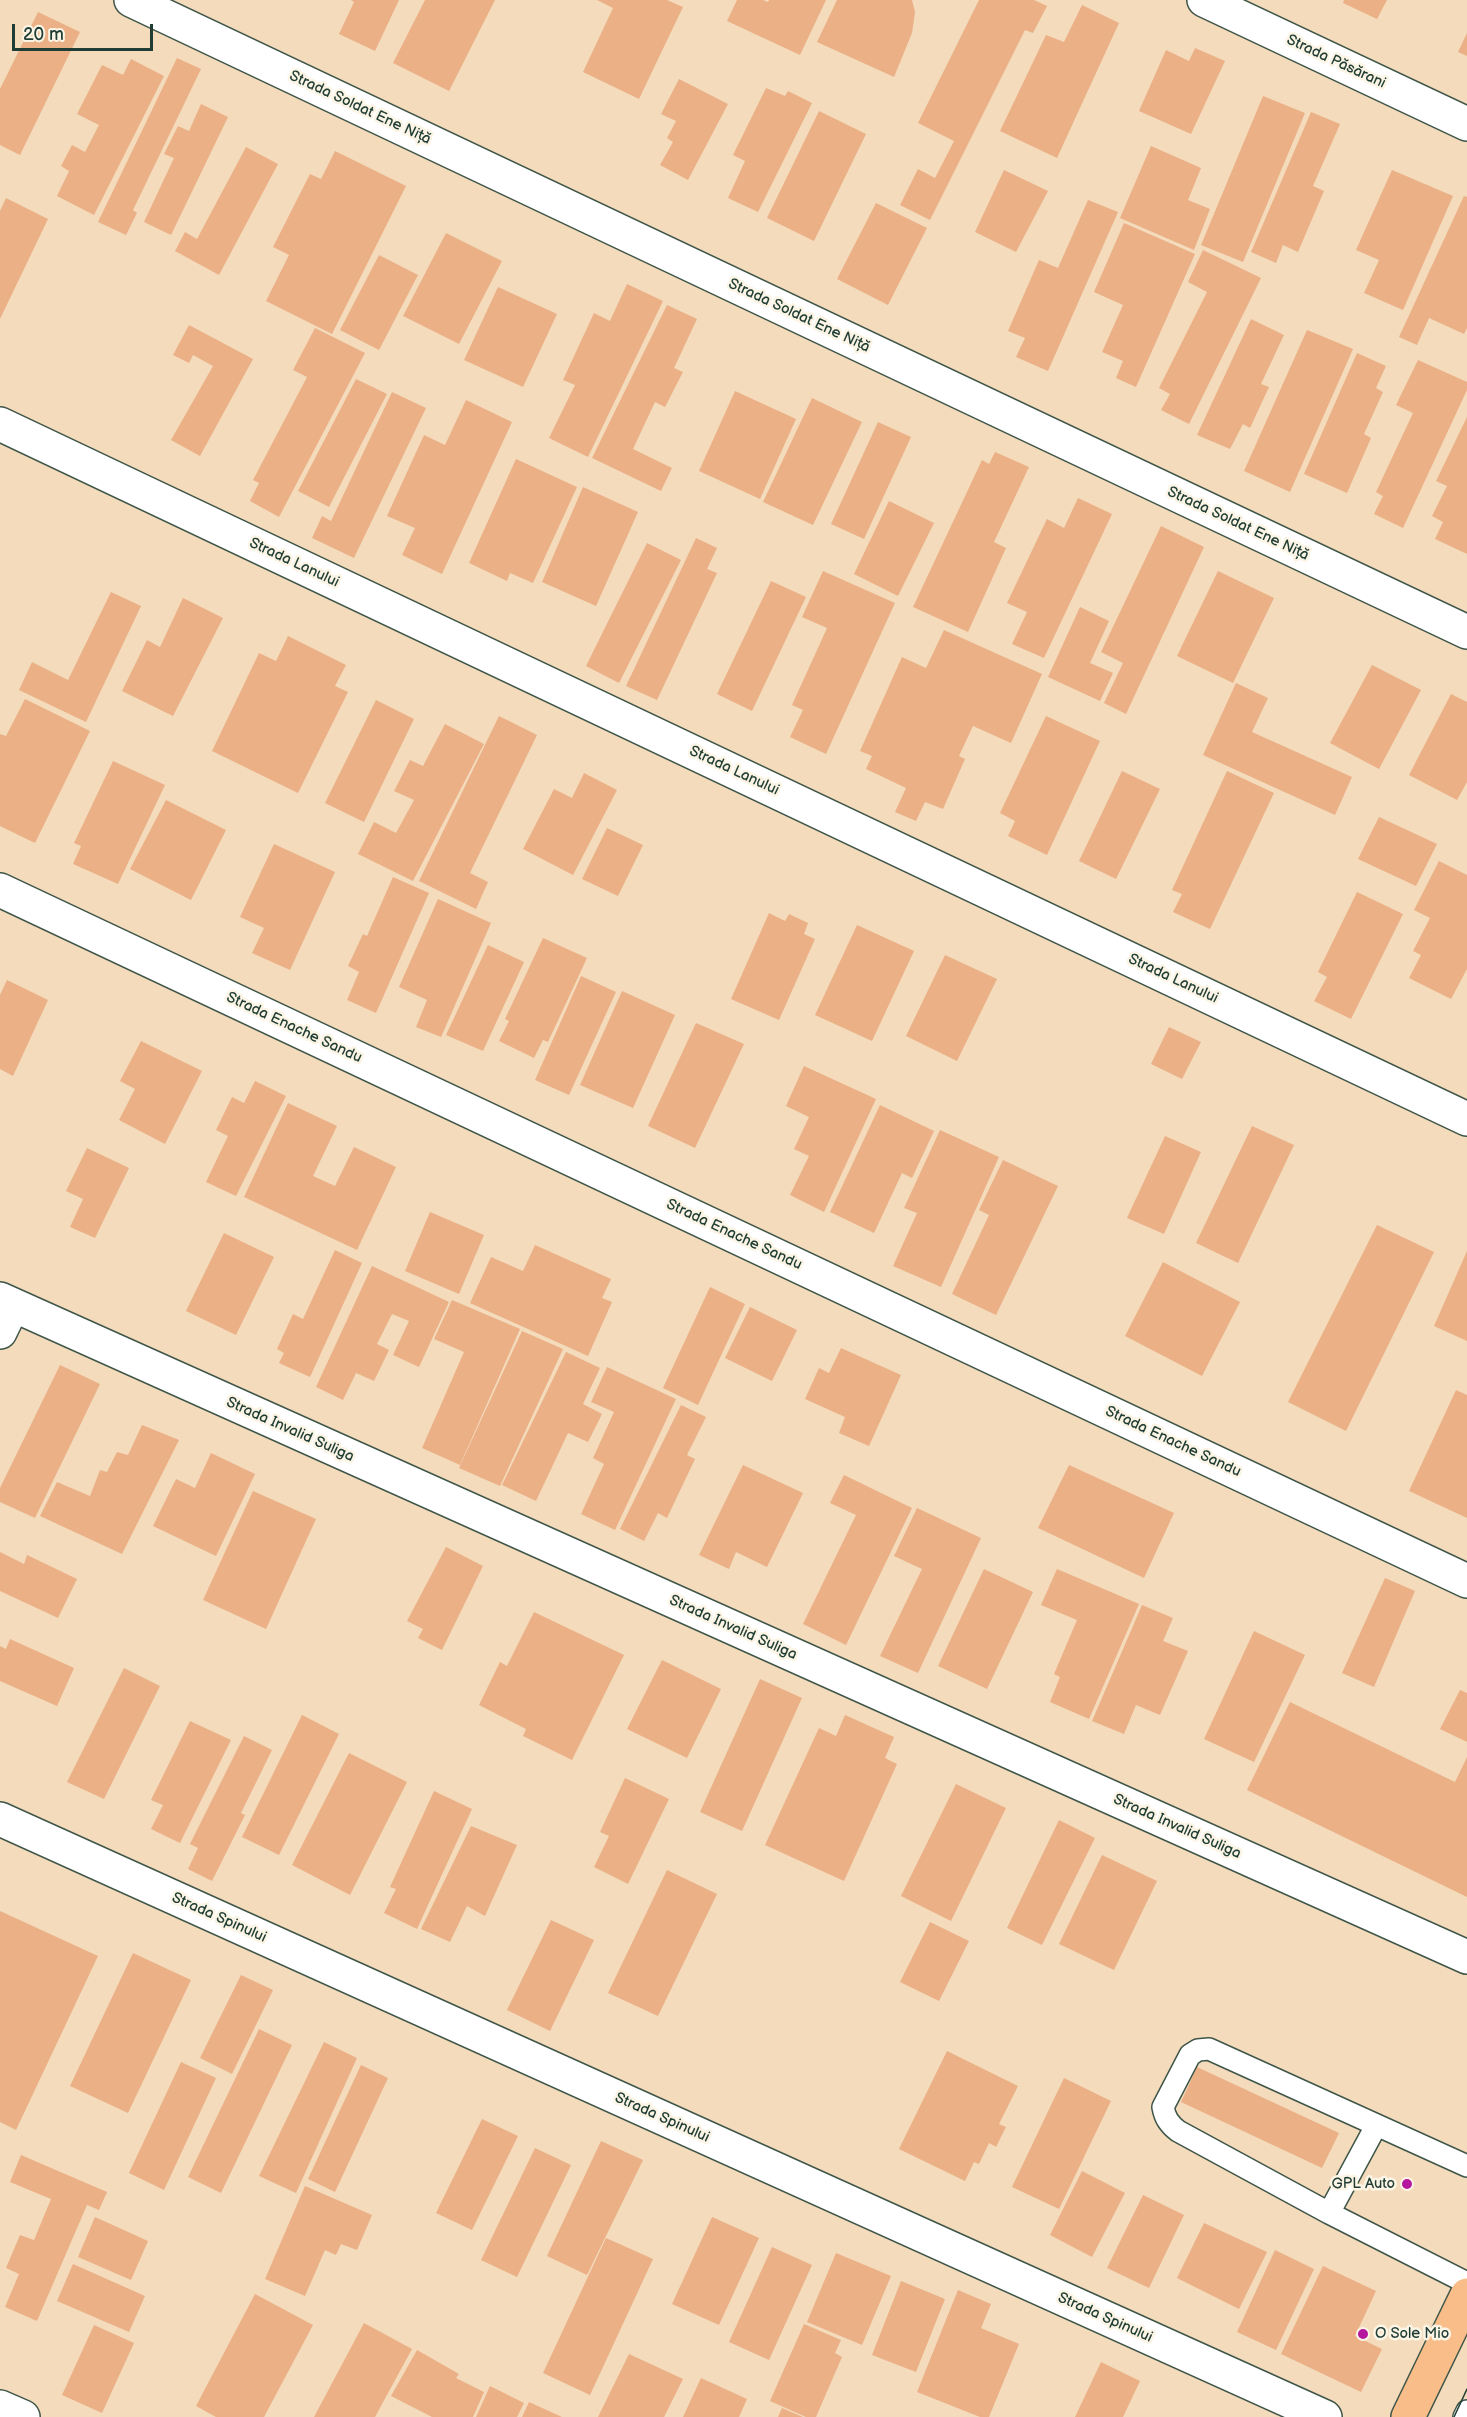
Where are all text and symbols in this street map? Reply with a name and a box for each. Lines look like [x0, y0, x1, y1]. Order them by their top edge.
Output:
scale bar [15, 12, 156, 50]
text: 20 m [23, 24, 64, 45]
street label: Strada Păsărani [1284, 31, 1388, 93]
street label: Strada Soldat Ene Niță [286, 67, 434, 149]
street label: Strada Soldat Ene Niță [725, 275, 873, 357]
street label: Strada Soldat Ene Niță [1164, 483, 1312, 565]
street label: Strada Lanului [246, 534, 342, 592]
street label: Strada Lanului [686, 742, 782, 800]
street label: Strada Lanului [1125, 950, 1221, 1008]
street label: Strada Enache Sandu [223, 989, 365, 1067]
street label: Strada Enache Sandu [663, 1196, 805, 1274]
street label: Strada Invalid Suliga [223, 1394, 357, 1466]
street label: Strada Enache Sandu [1102, 1403, 1244, 1481]
street label: Strada Invalid Suliga [666, 1592, 800, 1664]
street label: Strada Invalid Suliga [1110, 1791, 1244, 1863]
street label: Strada Spinului [169, 1889, 269, 1947]
street label: Strada Spinului [612, 2089, 712, 2147]
place label: GPL Auto [1332, 2175, 1395, 2193]
marker: GPL Auto [1400, 2177, 1414, 2191]
street label: Strada Spinului [1055, 2289, 1155, 2347]
place label: O Sole Mio [1375, 2325, 1449, 2343]
marker: O Sole Mio [1356, 2327, 1370, 2341]

